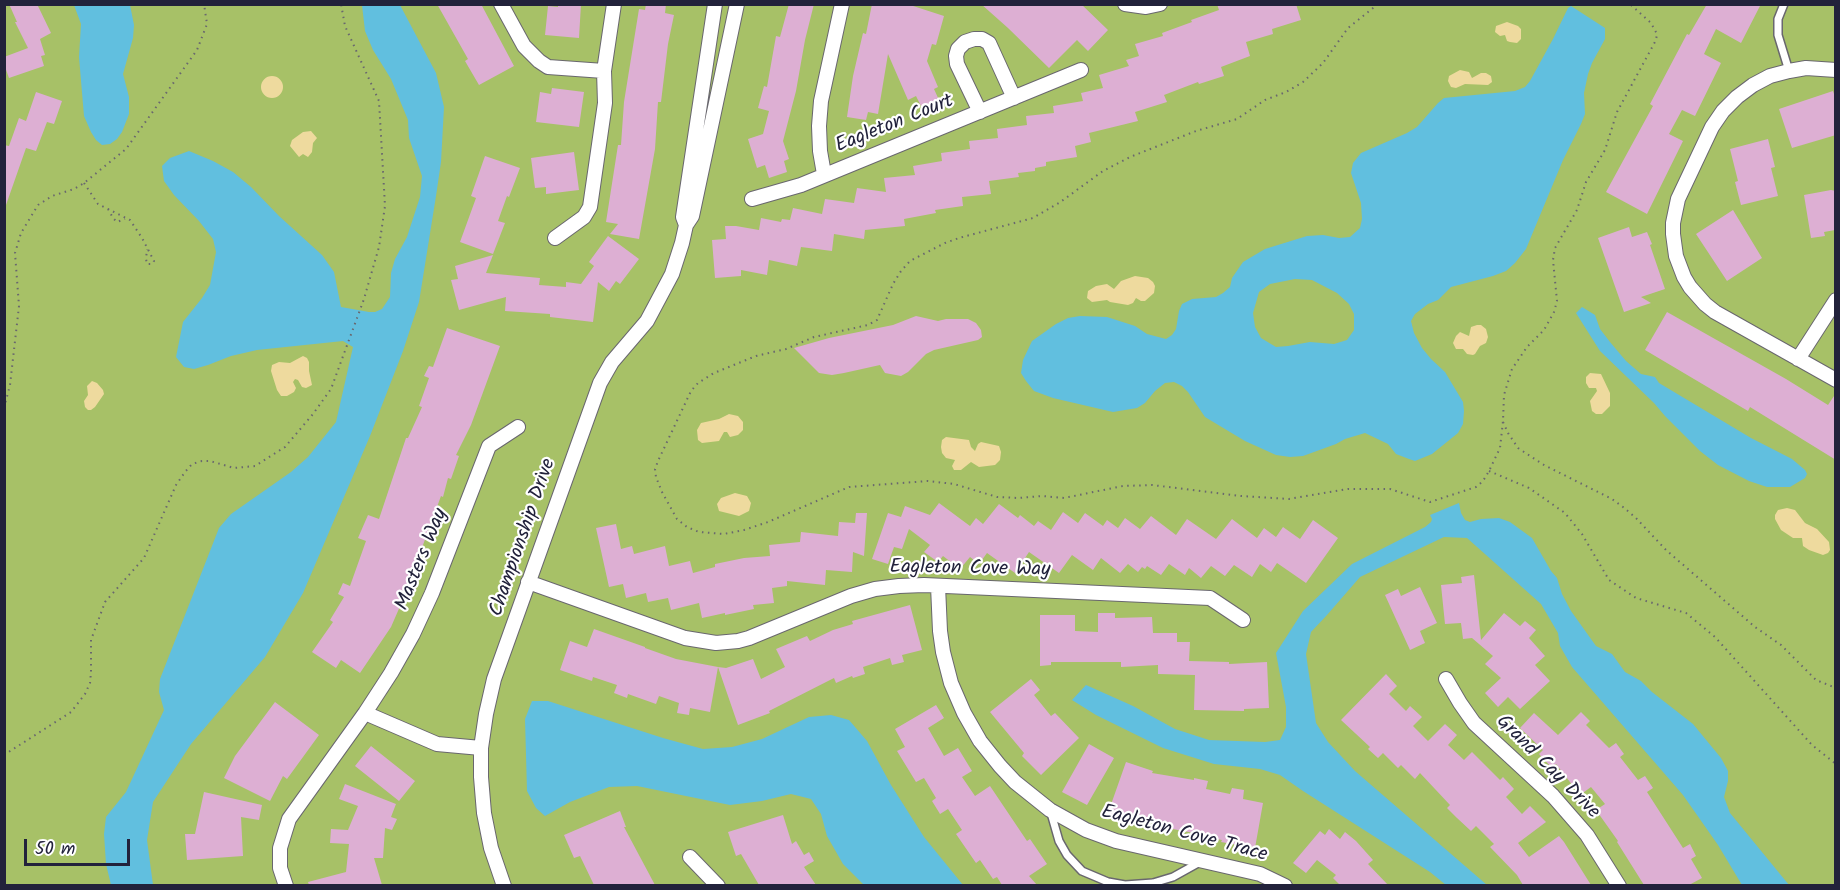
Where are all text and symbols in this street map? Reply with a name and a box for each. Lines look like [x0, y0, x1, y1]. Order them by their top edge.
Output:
street label: Eagleton Court [833, 90, 957, 160]
street label: Championship Drive [486, 456, 562, 620]
street label: Masters Way [392, 505, 454, 615]
street label: Eagleton Cove Way [889, 557, 1051, 583]
street label: Grand Cay Drive [1490, 711, 1604, 825]
street label: Eagleton Cove Trace [1098, 801, 1270, 869]
scale bar [27, 827, 134, 865]
text: 50 m [35, 835, 75, 864]

